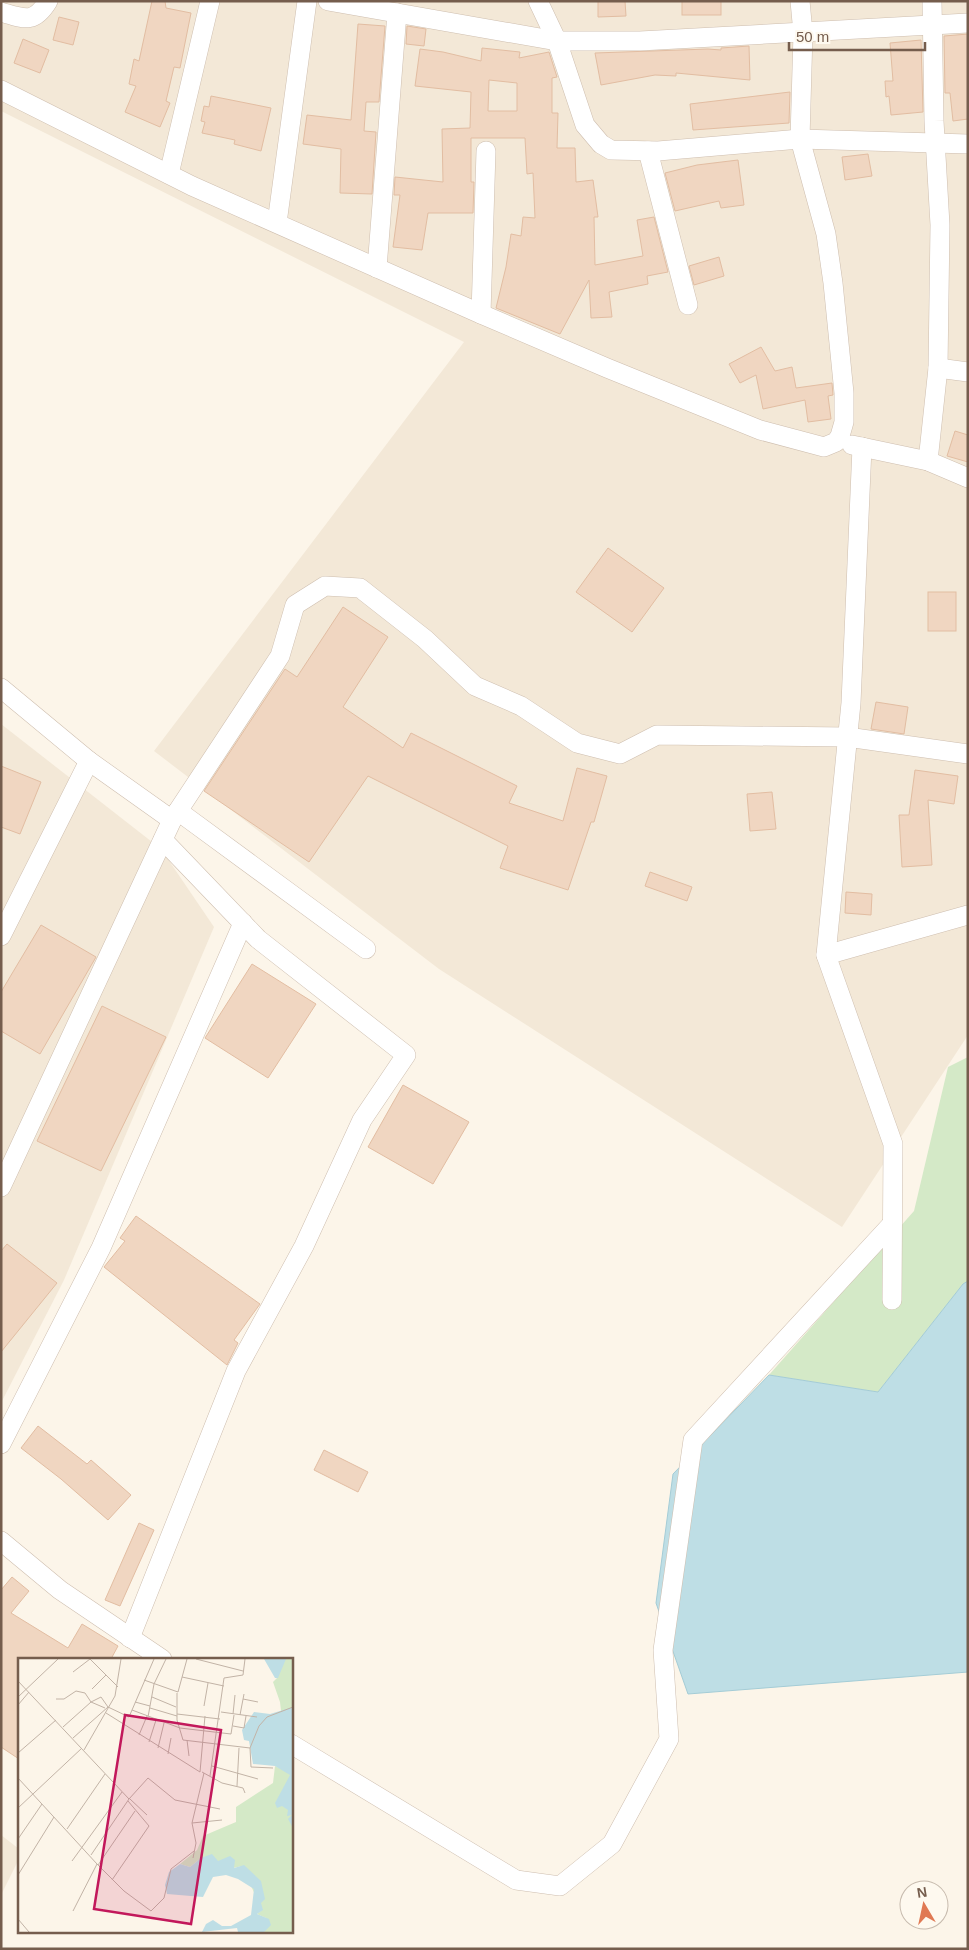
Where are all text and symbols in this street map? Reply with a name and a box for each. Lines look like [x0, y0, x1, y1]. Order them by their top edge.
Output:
scale bar [789, 20, 925, 52]
text: 50 m [796, 28, 829, 45]
inset map [18, 1658, 292, 1932]
north arrow [899, 1880, 949, 1930]
text: N [916, 1883, 928, 1901]

